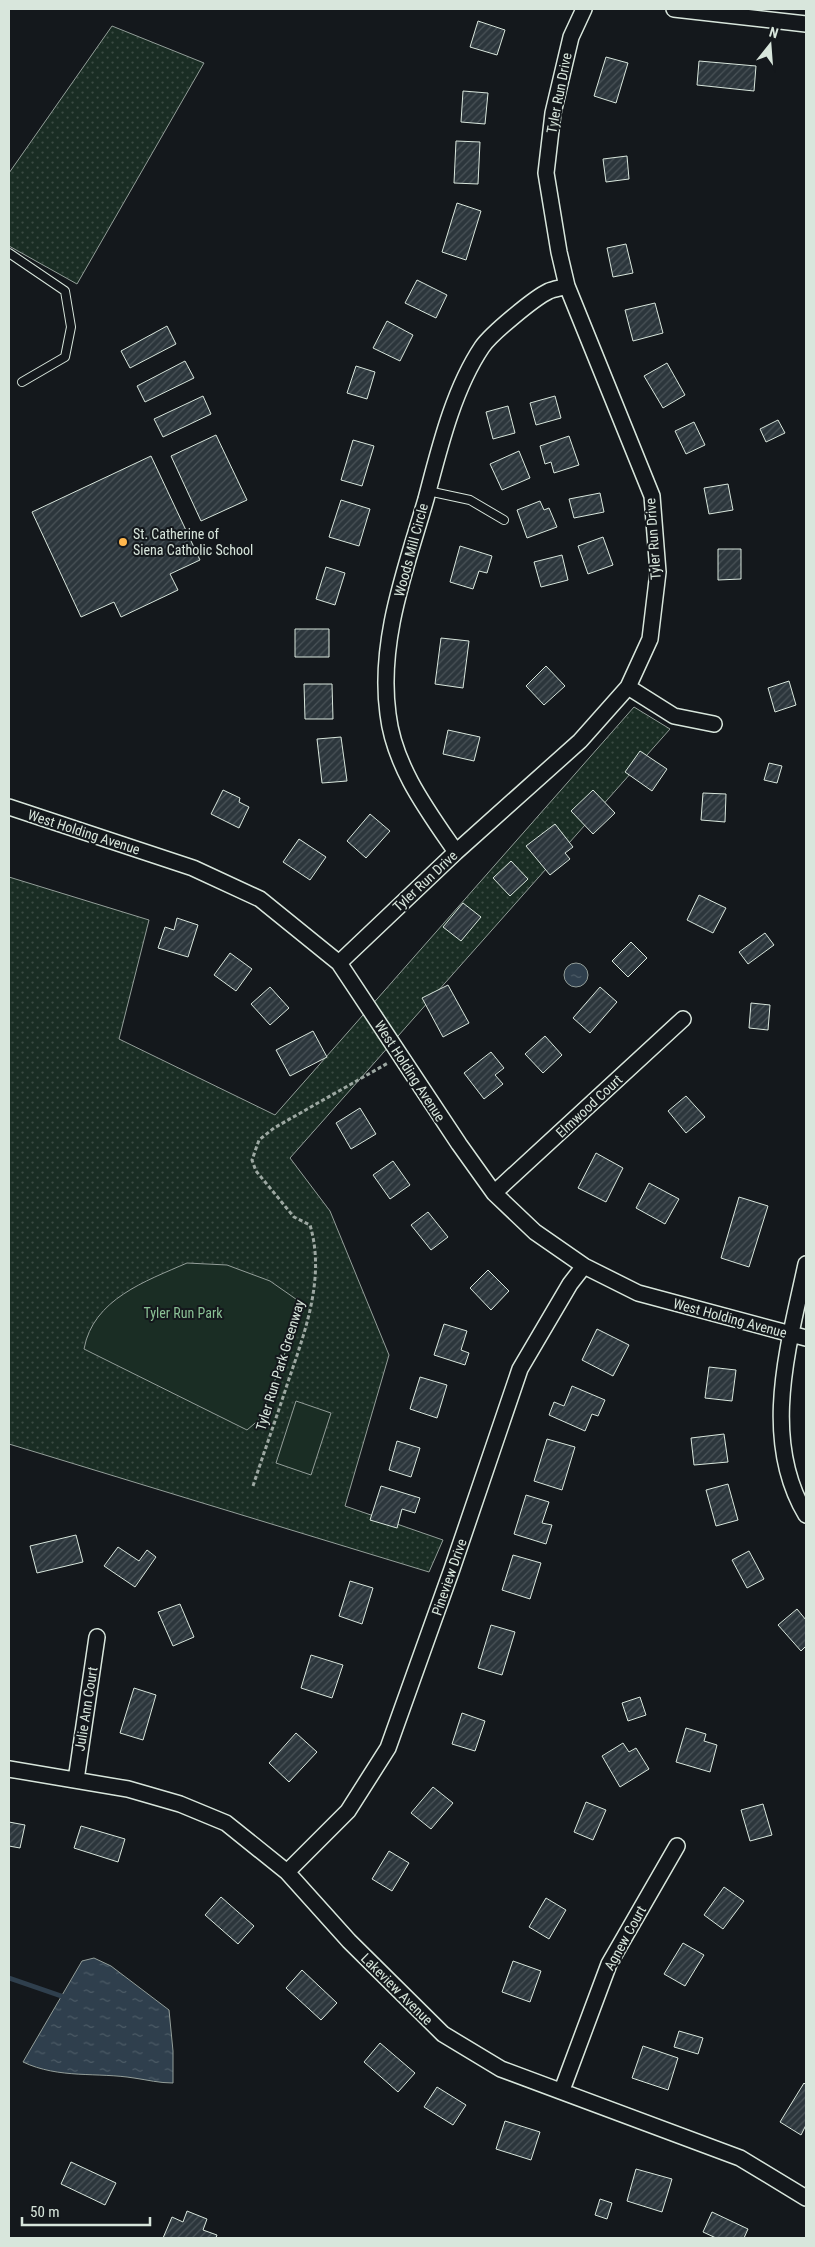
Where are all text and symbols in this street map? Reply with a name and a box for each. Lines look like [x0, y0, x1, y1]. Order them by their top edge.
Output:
north arrow [745, 20, 795, 70]
text: N [767, 24, 780, 41]
street label: Tyler Run Drive [543, 51, 575, 135]
street label: Tyler Run Drive [642, 497, 664, 580]
street label: Woods Mill Circle [391, 501, 431, 598]
place label: St. Catherine of Siena Catholic School [133, 526, 253, 558]
marker: St. Catherine of Siena Catholic School [117, 536, 129, 548]
street label: West Holding Avenue [26, 806, 143, 858]
street label: Tyler Run Drive [390, 847, 461, 915]
street label: West Holding Avenue [371, 1018, 449, 1125]
street label: Elmwood Court [553, 1071, 625, 1141]
street label: West Holding Avenue [671, 1295, 789, 1341]
street label: Tyler Run Park Greenway [252, 1297, 308, 1432]
park label: Tyler Run Park [143, 1305, 223, 1321]
street label: Pineview Drive [428, 1536, 470, 1618]
street label: Julie Ann Court [71, 1666, 101, 1752]
street label: Agnew Court [601, 1903, 649, 1973]
street label: Lakeview Avenue [358, 1950, 436, 2028]
scale bar [22, 2194, 150, 2226]
text: 50 m [30, 2203, 60, 2221]

